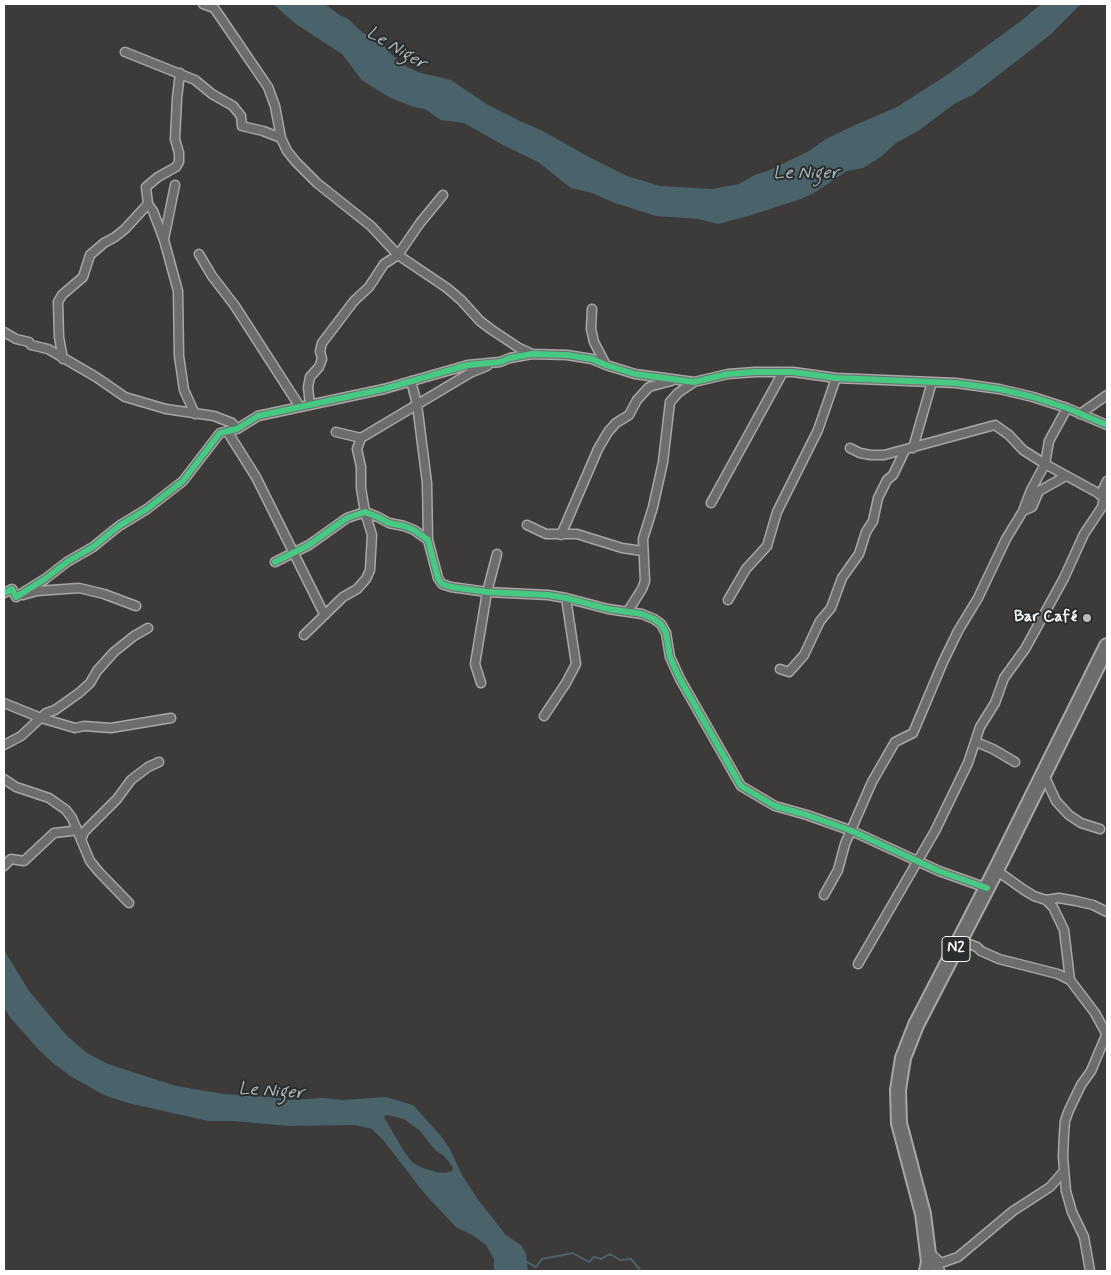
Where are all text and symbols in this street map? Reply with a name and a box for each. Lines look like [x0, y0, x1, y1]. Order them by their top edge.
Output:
water label: Le Niger [362, 23, 430, 75]
water label: Le Niger [773, 163, 839, 185]
place label: Bar Café [1014, 608, 1077, 628]
marker: Bar Café [1081, 612, 1093, 624]
road number: N2 [942, 936, 970, 962]
water label: Le Niger [237, 1079, 305, 1105]

